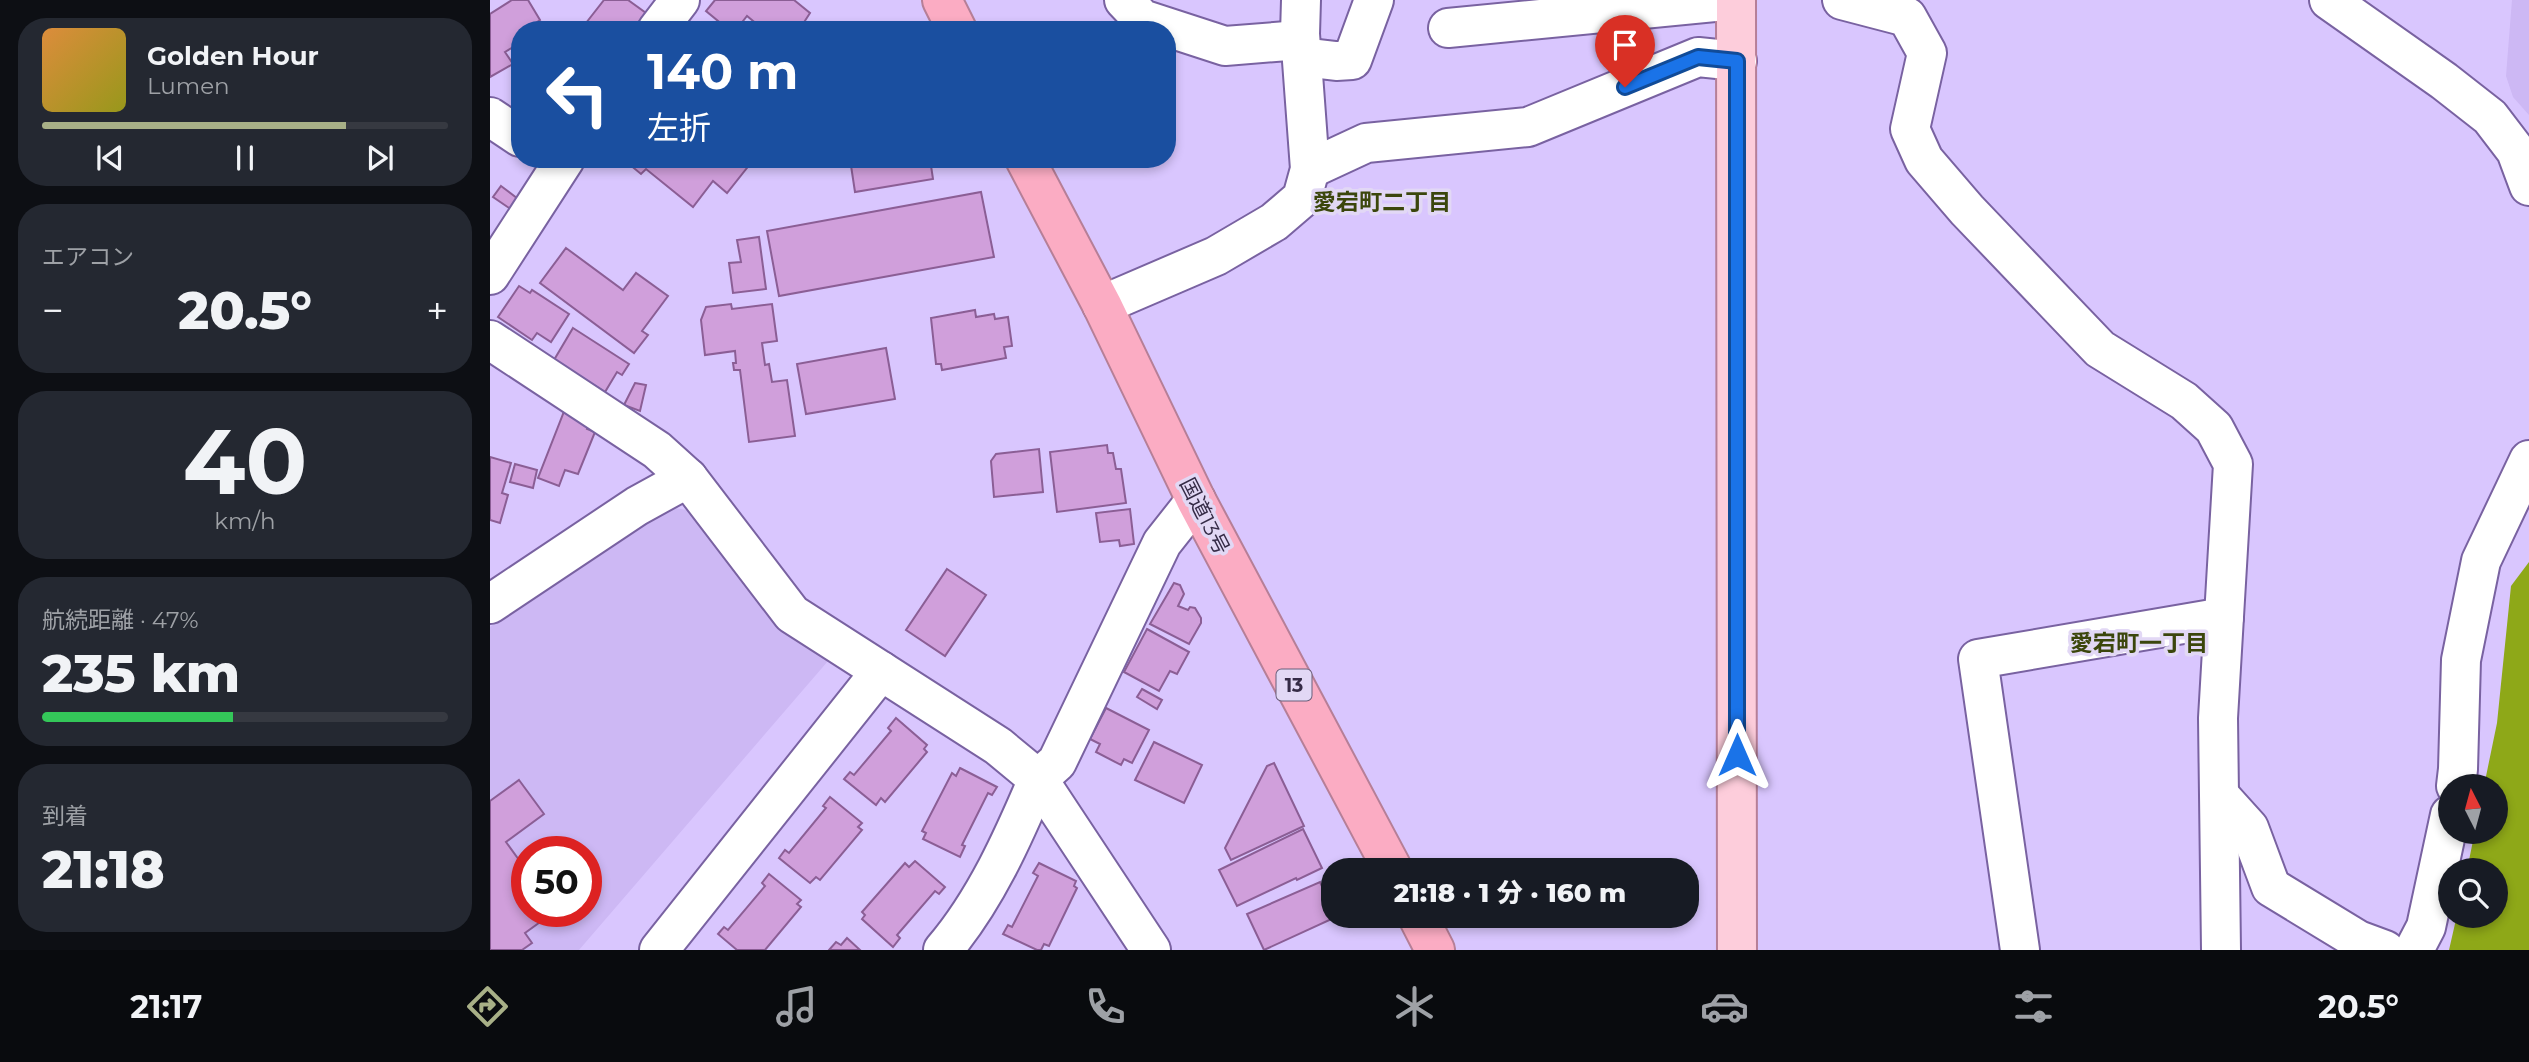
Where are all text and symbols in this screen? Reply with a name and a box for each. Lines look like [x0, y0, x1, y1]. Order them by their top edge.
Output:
pin [1595, 15, 1655, 87]
icon: arrive [1606, 26, 1644, 64]
text: Golden Hour [147, 40, 319, 72]
text: 140 m [647, 42, 799, 101]
icon: left [532, 49, 623, 140]
text: Lumen [147, 72, 230, 100]
text: 左折 [647, 108, 711, 147]
icon: previous [91, 139, 129, 177]
icon: pause [226, 139, 264, 177]
icon: next [361, 139, 399, 177]
district label: 愛宕町二丁目 [1313, 188, 1451, 216]
text: エアコン [42, 243, 134, 271]
text: 20.5° [178, 279, 312, 342]
text: − [42, 287, 64, 334]
text: + [426, 287, 448, 334]
text: 40 [183, 406, 307, 517]
street label: 国道13号 [1175, 474, 1235, 558]
text: km/h [214, 507, 276, 535]
text: 航続距離 · 47% [42, 606, 199, 634]
district label: 愛宕町一丁目 [2070, 629, 2208, 657]
text: 235 km [42, 642, 240, 705]
road number: 13 [1276, 670, 1312, 700]
position arrow [1700, 718, 1774, 792]
north arrow [2438, 774, 2508, 844]
map controls [2438, 774, 2508, 928]
text: 到着 [42, 802, 88, 830]
speed limit sign: 50 [511, 836, 602, 927]
text: 21:18 [42, 838, 165, 901]
button: search [2438, 858, 2508, 928]
text: 21:18 · 1 分 · 160 m [1394, 877, 1626, 909]
icon: directions [463, 982, 512, 1031]
icon: music [772, 982, 821, 1031]
icon: phone [1081, 982, 1130, 1031]
icon: climate [1390, 982, 1439, 1031]
icon: car [1700, 982, 1749, 1031]
icon: filters [2009, 982, 2058, 1031]
text: 21:17 [130, 987, 202, 1026]
text: 20.5° [2318, 987, 2399, 1026]

